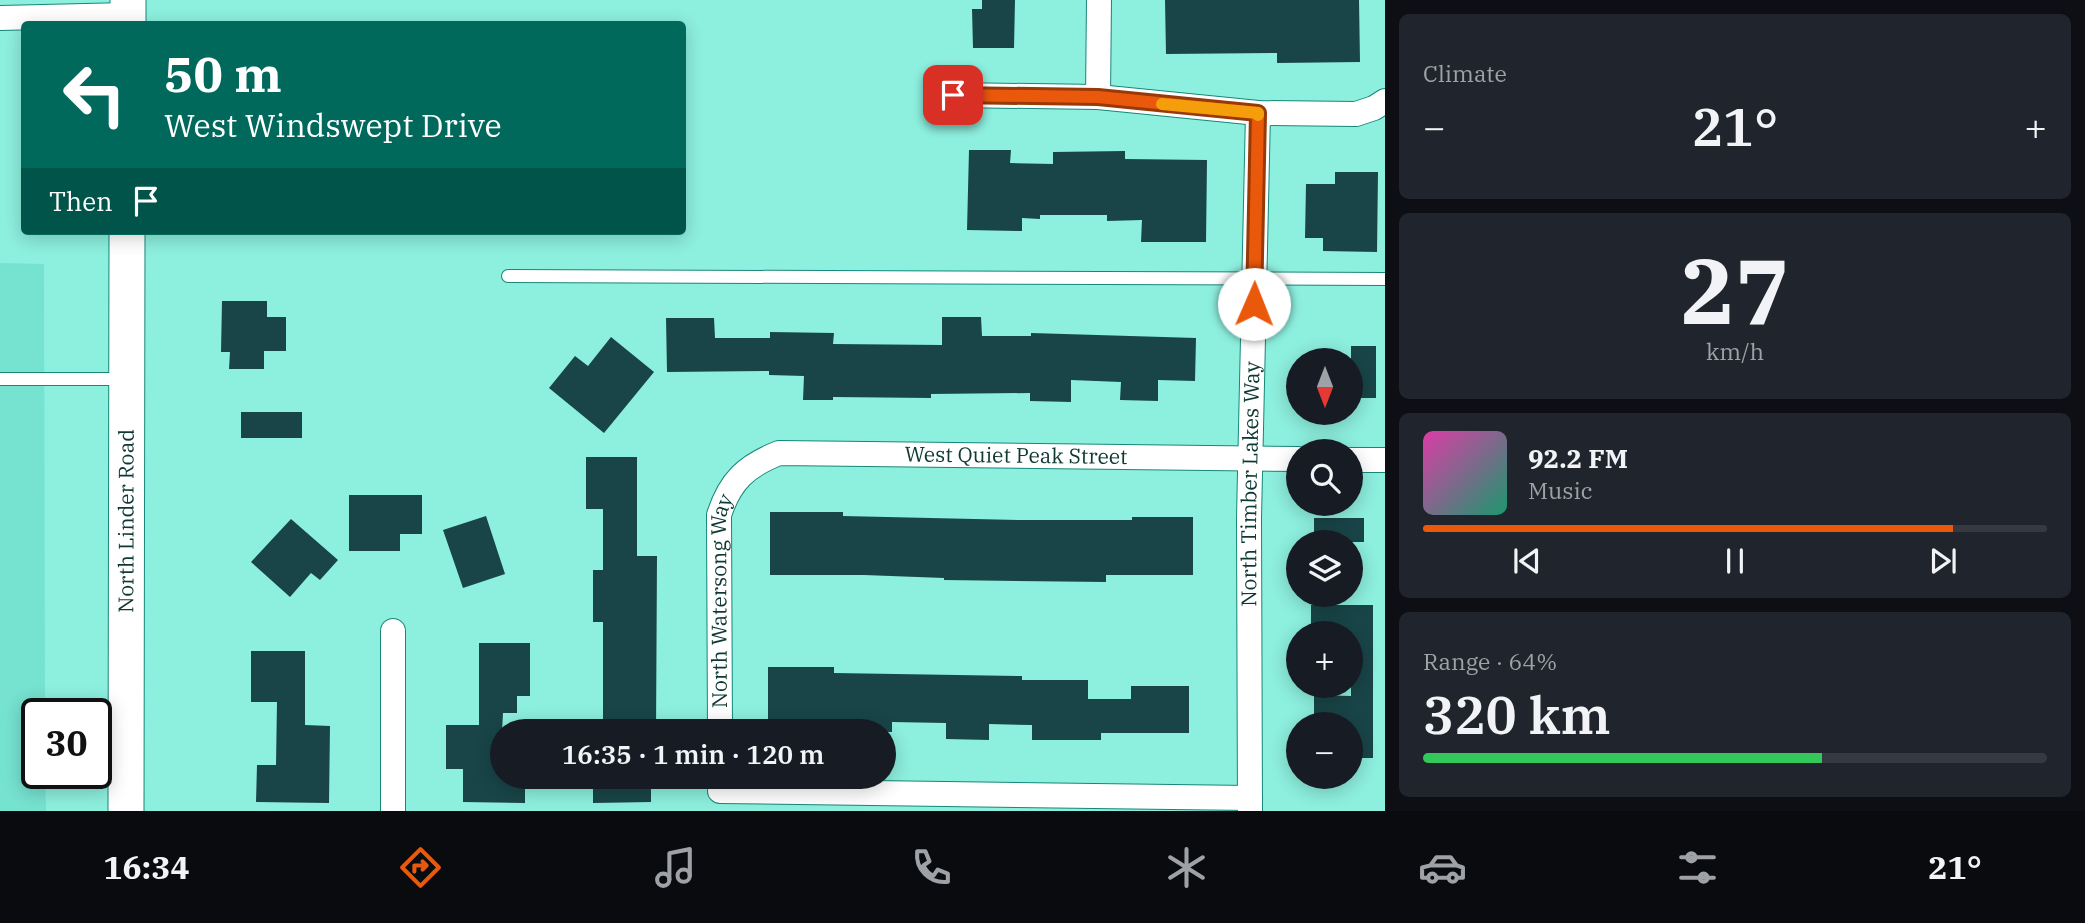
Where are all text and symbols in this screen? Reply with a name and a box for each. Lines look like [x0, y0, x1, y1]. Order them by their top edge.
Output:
text: 50 m [164, 42, 282, 105]
icon: left [49, 49, 140, 140]
text: Climate [1423, 58, 1507, 88]
pin [923, 65, 983, 125]
icon: arrive [934, 76, 972, 114]
text: 21° [1692, 93, 1778, 160]
text: − [1423, 102, 1446, 151]
text: + [2024, 102, 2047, 151]
text: West Windswept Drive [164, 104, 502, 146]
icon: arrive [127, 182, 165, 220]
text: Then [49, 184, 113, 218]
text: 27 [1680, 231, 1790, 349]
position arrow [1217, 267, 1291, 341]
text: km/h [1706, 336, 1764, 366]
north arrow [1286, 348, 1363, 425]
map controls [1286, 348, 1363, 789]
street label: North Timber Lakes Way [1234, 360, 1265, 607]
street label: North Linder Road [111, 429, 140, 613]
street label: West Quiet Peak Street [904, 439, 1128, 470]
button: search [1286, 439, 1363, 516]
text: 92.2 FM [1528, 441, 1628, 475]
text: Music [1528, 475, 1593, 505]
street label: North Watersong Way [704, 488, 739, 708]
button: layers [1286, 530, 1363, 607]
icon: previous [1508, 542, 1546, 580]
icon: pause [1716, 542, 1754, 580]
icon: next [1924, 542, 1962, 580]
button: + [1286, 621, 1363, 698]
text: Range · 64% [1423, 646, 1557, 676]
text: 320 km [1423, 681, 1611, 748]
speed limit sign: 30 [21, 698, 112, 789]
button: − [1286, 712, 1363, 789]
text: 16:35 · 1 min · 120 m [562, 737, 824, 771]
icon: directions [396, 843, 445, 892]
icon: music [651, 843, 700, 892]
icon: phone [907, 843, 956, 892]
icon: climate [1162, 843, 1211, 892]
icon: car [1418, 843, 1467, 892]
icon: filters [1673, 843, 1722, 892]
text: 16:34 [103, 846, 190, 888]
text: 21° [1928, 846, 1982, 888]

